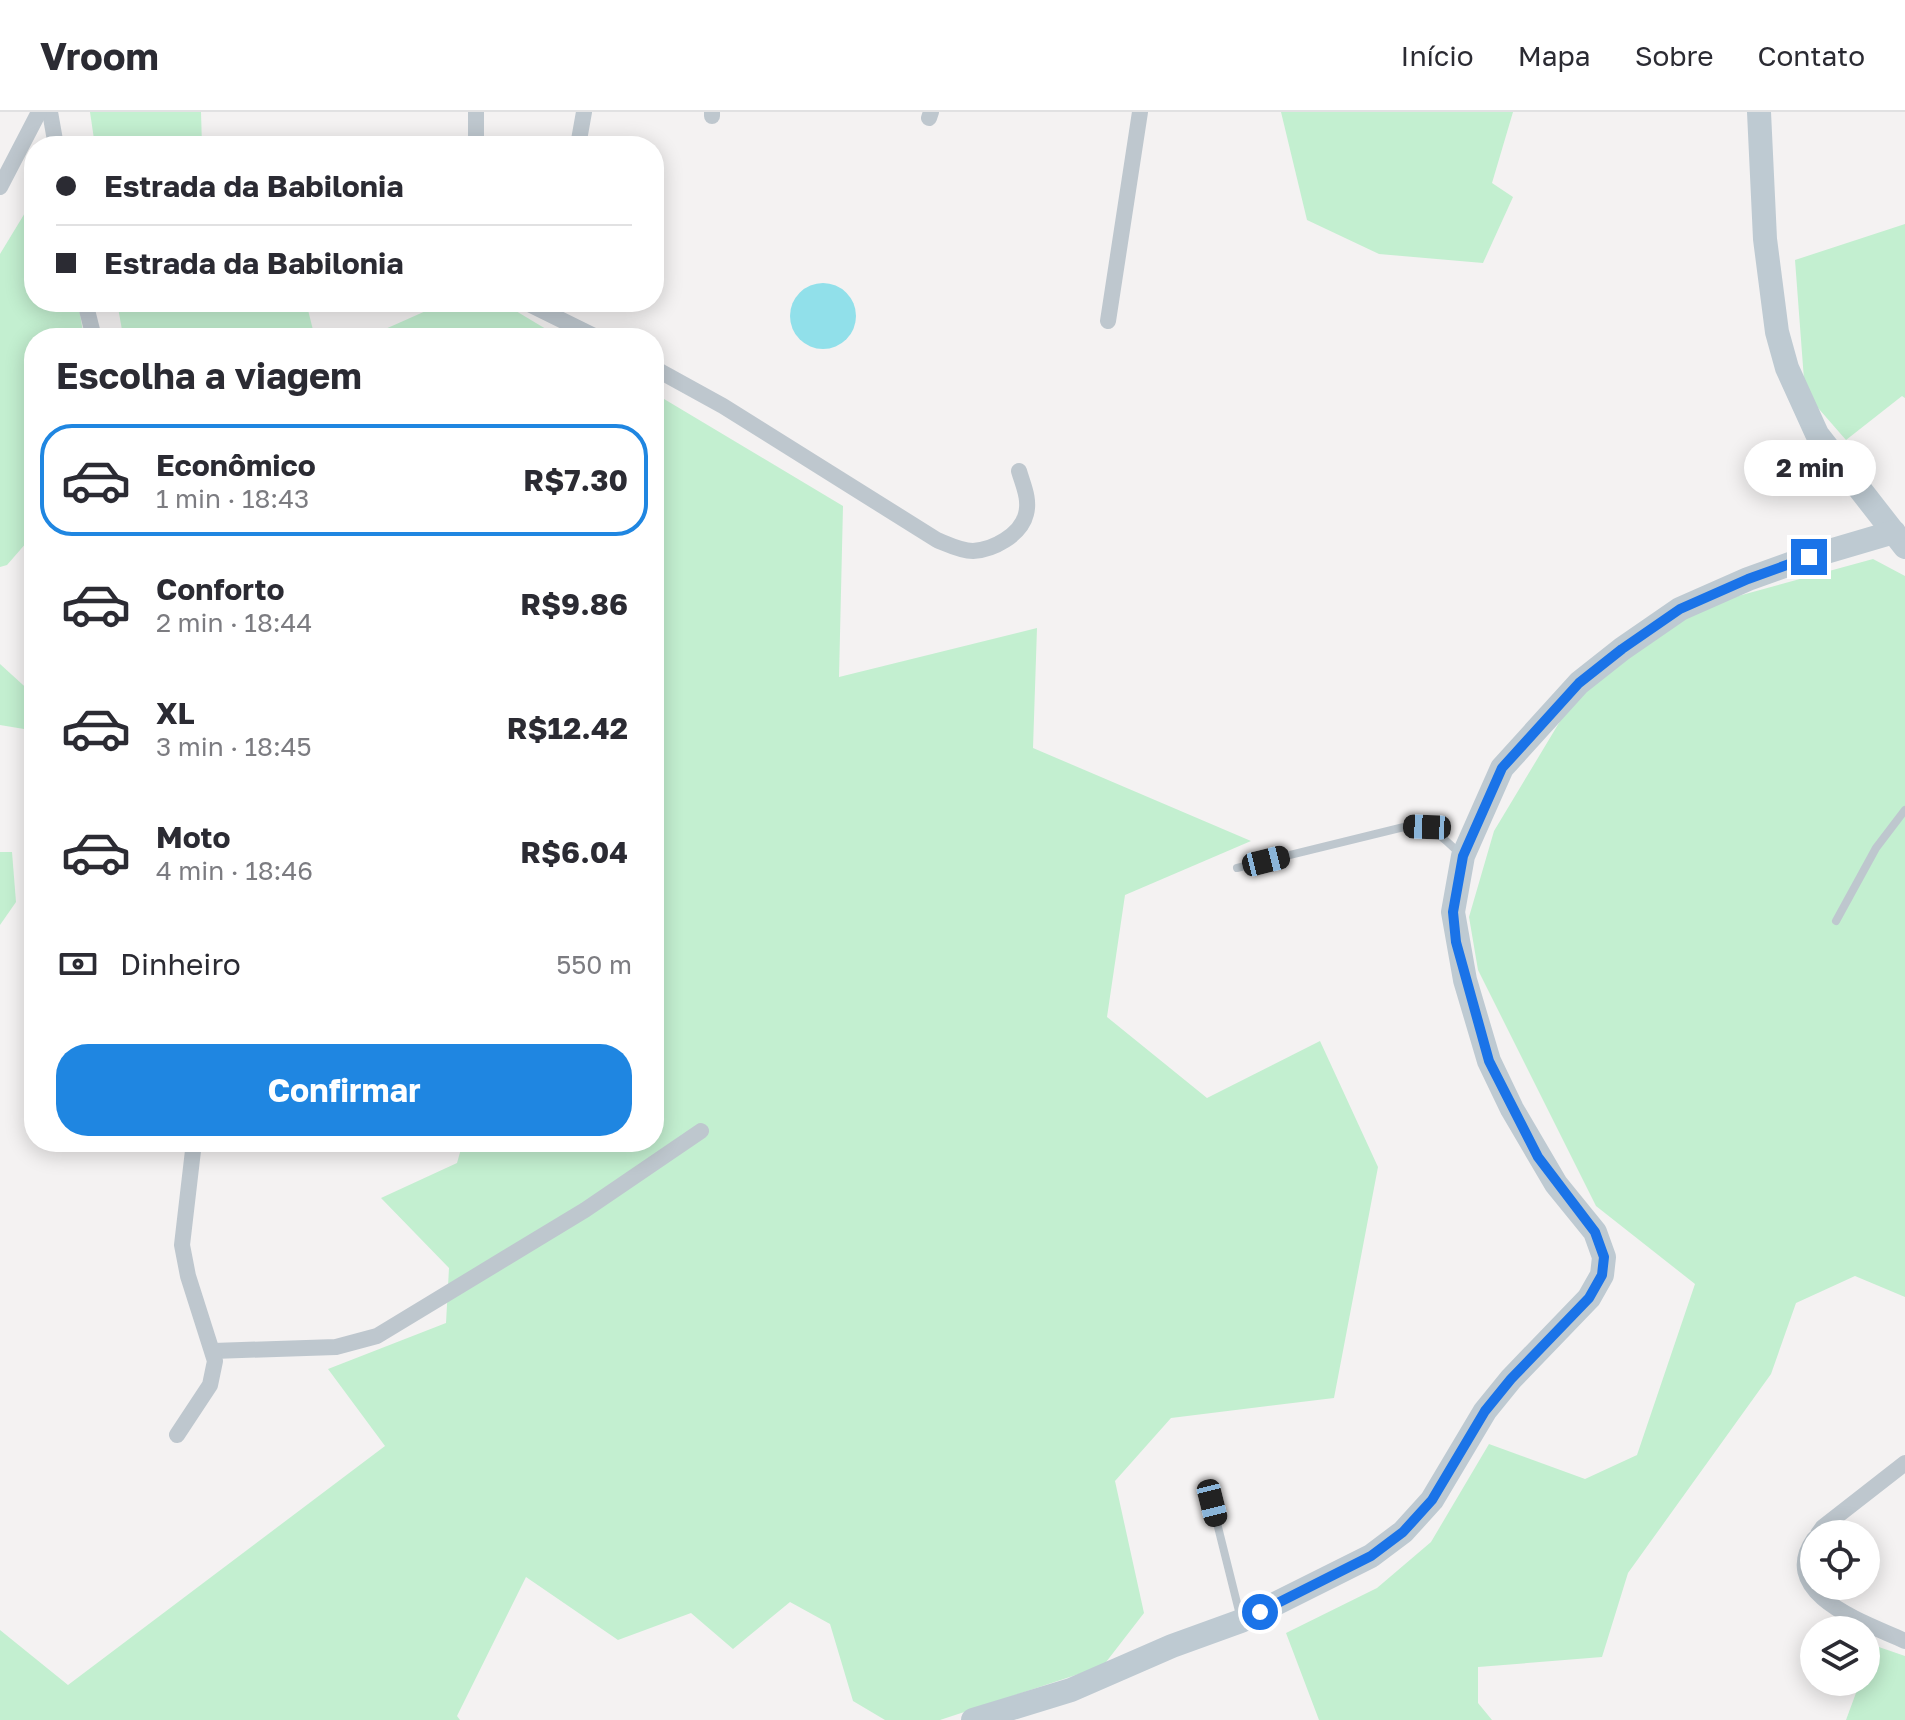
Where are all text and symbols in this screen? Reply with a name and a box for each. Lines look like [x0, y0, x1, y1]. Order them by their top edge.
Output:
text: Vroom [40, 33, 159, 78]
text: Início [1401, 39, 1474, 72]
text: Mapa [1518, 39, 1591, 72]
text: Sobre [1635, 39, 1713, 72]
text: Contato [1757, 39, 1865, 72]
text: Estrada da Babilonia [104, 168, 404, 204]
text: Estrada da Babilonia [104, 245, 404, 281]
text: Escolha a viagem [56, 354, 362, 397]
callout: 2 min [1743, 441, 1875, 497]
icon: car [60, 444, 132, 516]
text: Econômico [156, 447, 316, 483]
text: 2 min [1776, 452, 1844, 483]
text: R$7.30 [523, 462, 628, 498]
text: 1 min · 18:43 [156, 483, 309, 514]
route end [1791, 539, 1827, 575]
icon: car [60, 568, 132, 640]
text: Conforto [156, 571, 285, 607]
text: R$9.86 [520, 586, 628, 622]
text: 2 min · 18:44 [156, 607, 312, 638]
icon: car [60, 692, 132, 764]
text: XL [156, 695, 195, 731]
text: R$12.42 [507, 710, 628, 746]
text: 3 min · 18:45 [156, 731, 312, 762]
car [1403, 814, 1451, 840]
icon: car [60, 816, 132, 888]
text: Moto [156, 819, 231, 855]
text: R$6.04 [520, 834, 628, 870]
car [1240, 844, 1292, 878]
text: 4 min · 18:46 [156, 855, 313, 886]
icon: cash [56, 942, 100, 986]
text: Dinheiro [120, 946, 241, 982]
text: 550 m [556, 949, 632, 980]
button: Confirmar [56, 1044, 632, 1136]
car [1195, 1477, 1229, 1529]
map controls [1800, 1520, 1880, 1696]
button: locate [1800, 1520, 1880, 1600]
route start [1242, 1594, 1278, 1630]
button: layers [1800, 1616, 1880, 1696]

